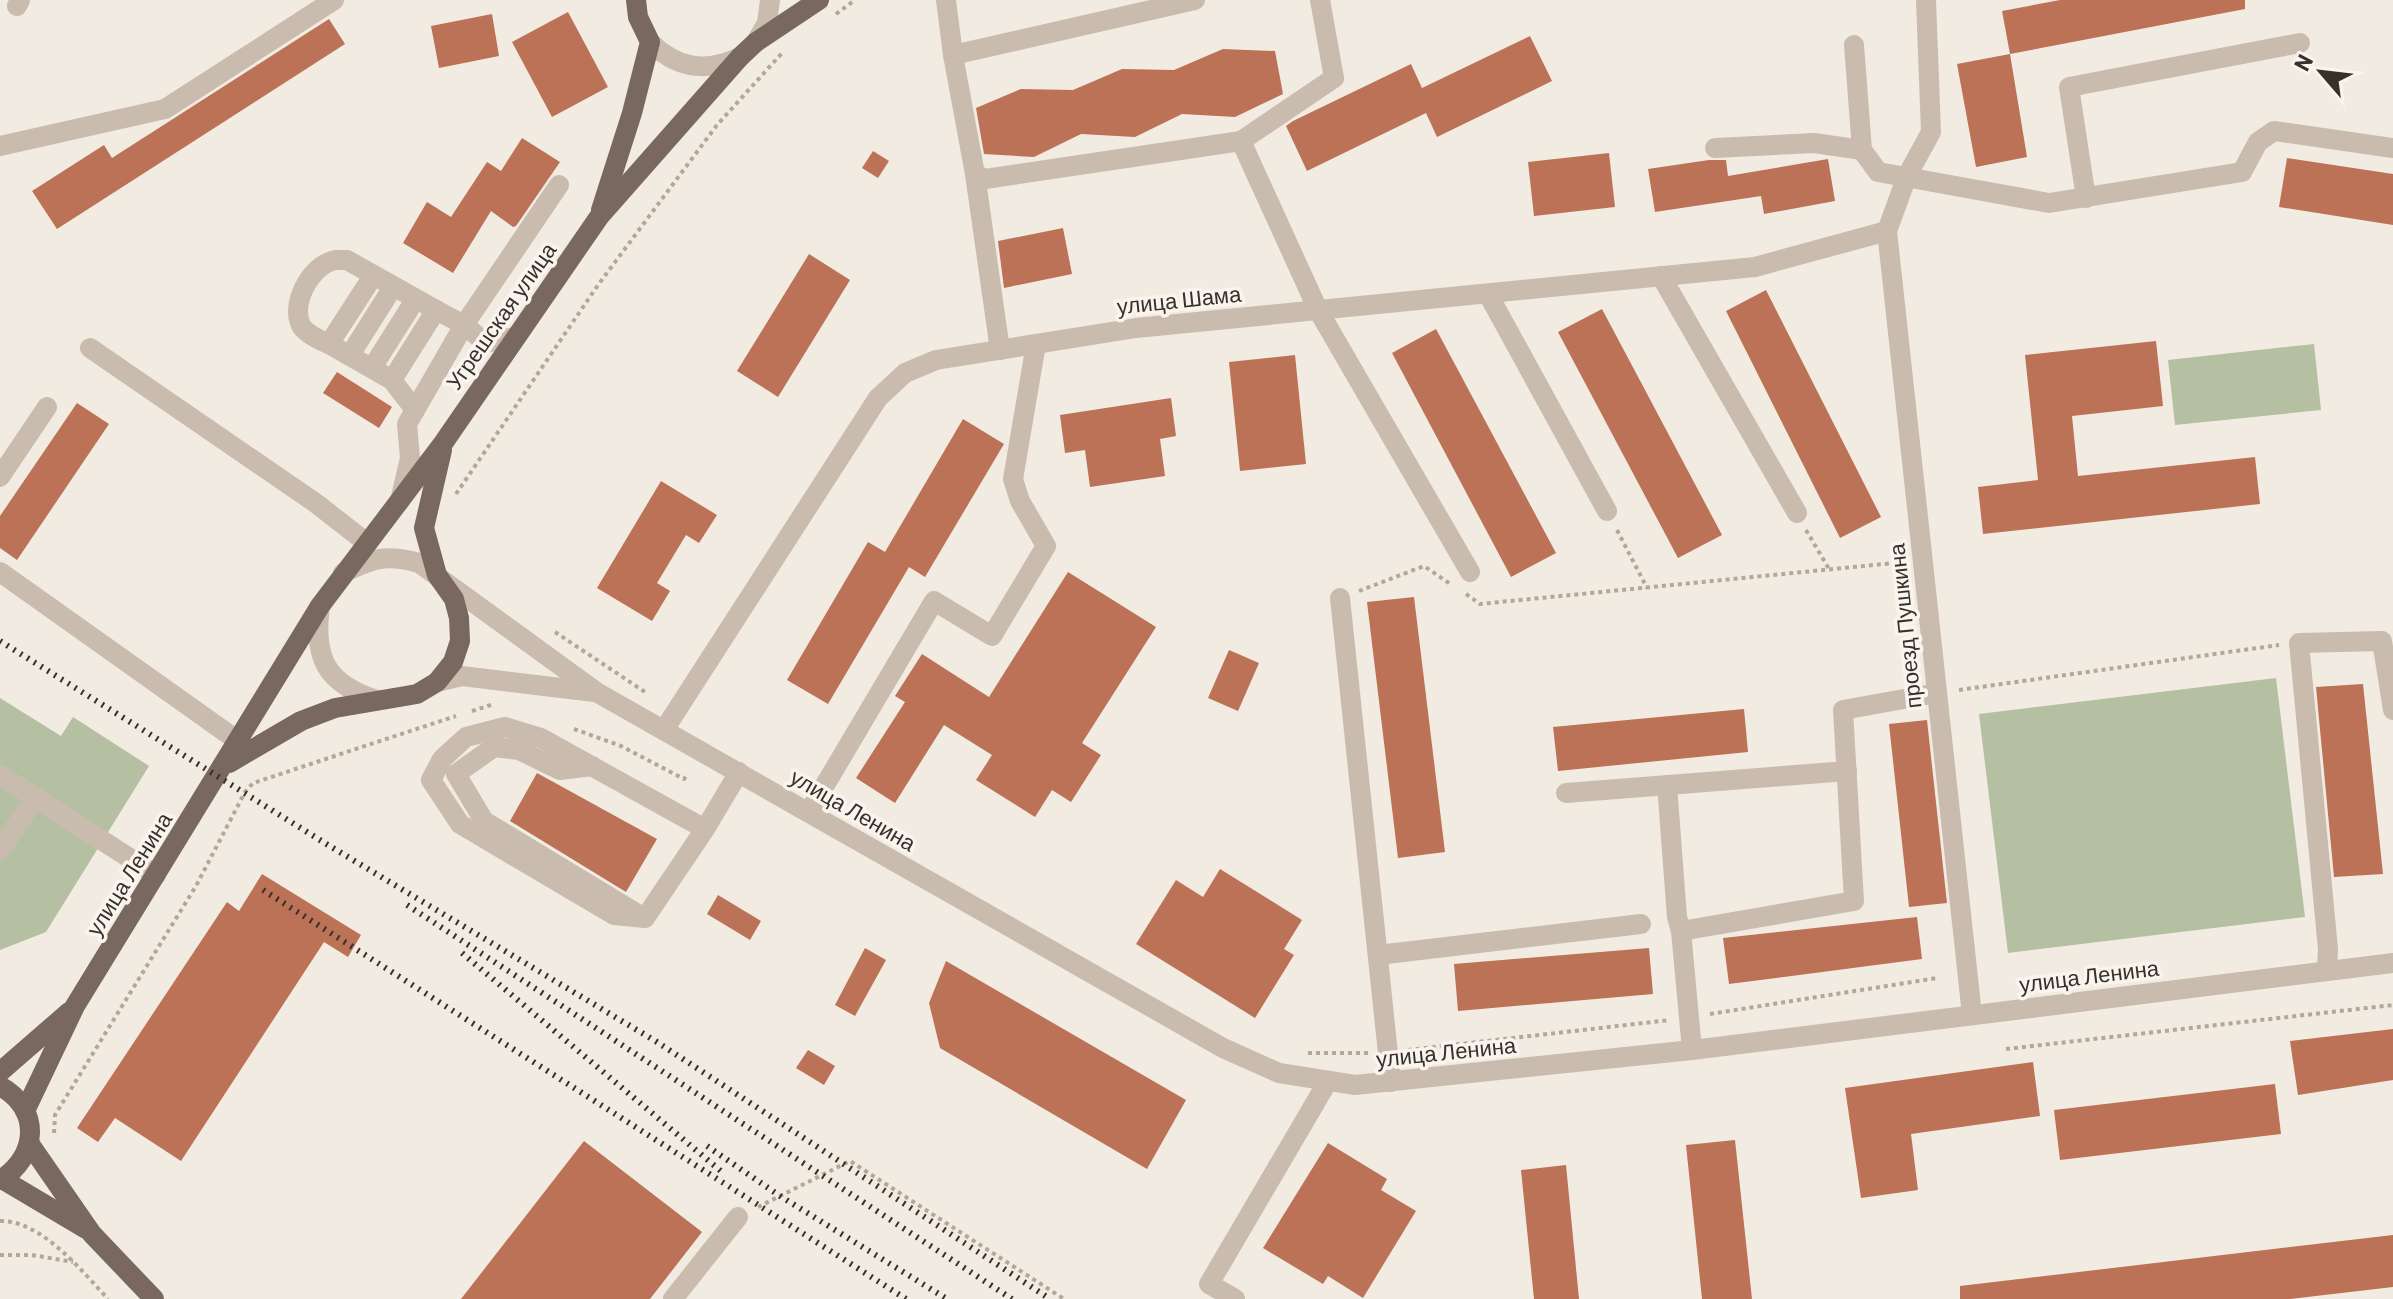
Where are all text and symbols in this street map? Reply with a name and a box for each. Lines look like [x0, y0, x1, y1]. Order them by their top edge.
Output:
north arrow [2281, 32, 2361, 112]
text: N [2288, 50, 2317, 75]
street label: Угрешская улица [440, 236, 562, 394]
street label: улица Шама [1116, 279, 1243, 319]
street label: проезд Пушкина [1882, 541, 1927, 710]
street label: улица Ленина [786, 763, 921, 857]
street label: улица Ленина [80, 806, 178, 940]
street label: улица Ленина [2018, 953, 2161, 997]
street label: улица Ленина [1375, 1031, 1518, 1072]

